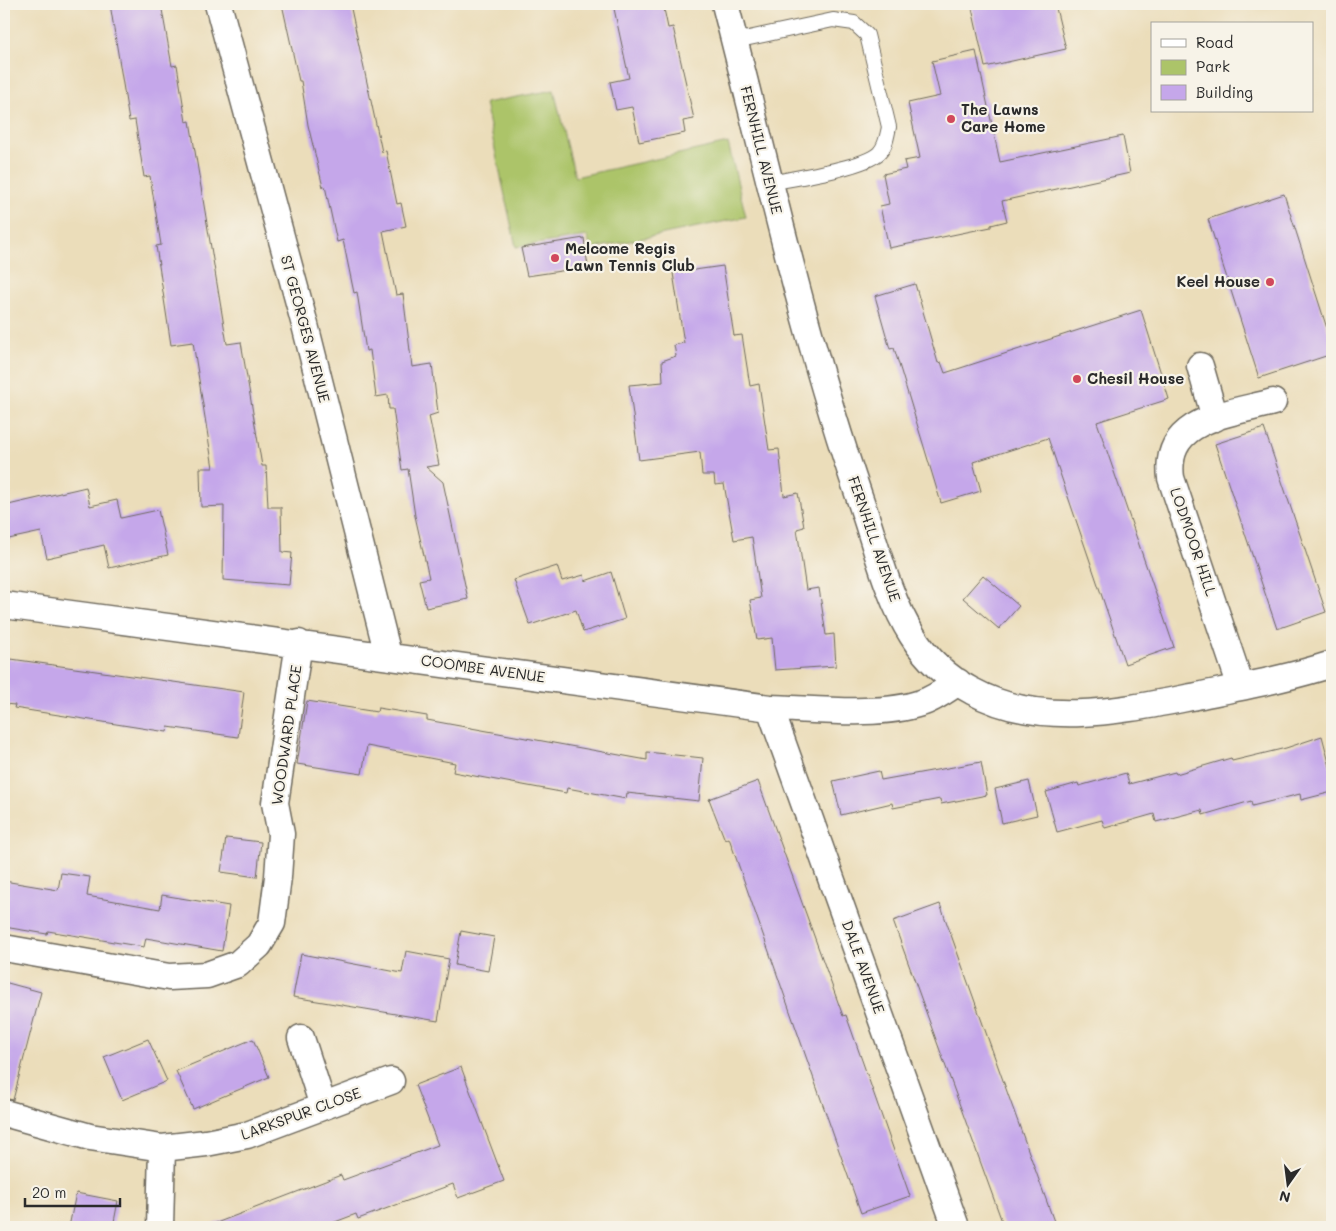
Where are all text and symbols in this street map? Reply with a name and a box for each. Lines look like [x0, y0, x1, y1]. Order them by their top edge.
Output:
legend [1151, 22, 1314, 112]
text: Road [1196, 32, 1233, 52]
text: Park [1196, 56, 1230, 76]
text: Building [1196, 82, 1253, 102]
street label: FERNHILL AVENUE [736, 84, 788, 216]
place label: The Lawns Care Home [961, 99, 1046, 136]
marker: The Lawns Care Home [945, 113, 957, 125]
place label: Melcome Regis Lawn Tennis Club [565, 238, 695, 275]
marker: Melcome Regis Lawn Tennis Club [549, 252, 561, 264]
street label: ST GEORGES AVENUE [277, 253, 335, 405]
place label: Keel House [1177, 271, 1260, 291]
marker: Keel House [1264, 276, 1276, 288]
place label: Chesil House [1087, 368, 1184, 388]
marker: Chesil House [1071, 373, 1083, 385]
street label: FERNHILL AVENUE [844, 473, 906, 604]
street label: LODMOOR HILL [1166, 485, 1222, 599]
street label: COOMBE AVENUE [420, 649, 547, 687]
street label: WOODWARD PLACE [266, 663, 306, 806]
street label: DALE AVENUE [838, 917, 890, 1017]
street label: LARKSPUR CLOSE [238, 1082, 364, 1144]
north arrow [1264, 1158, 1314, 1208]
scale bar [25, 1176, 120, 1208]
text: 20 m [32, 1182, 66, 1202]
text: N [1277, 1187, 1292, 1208]

